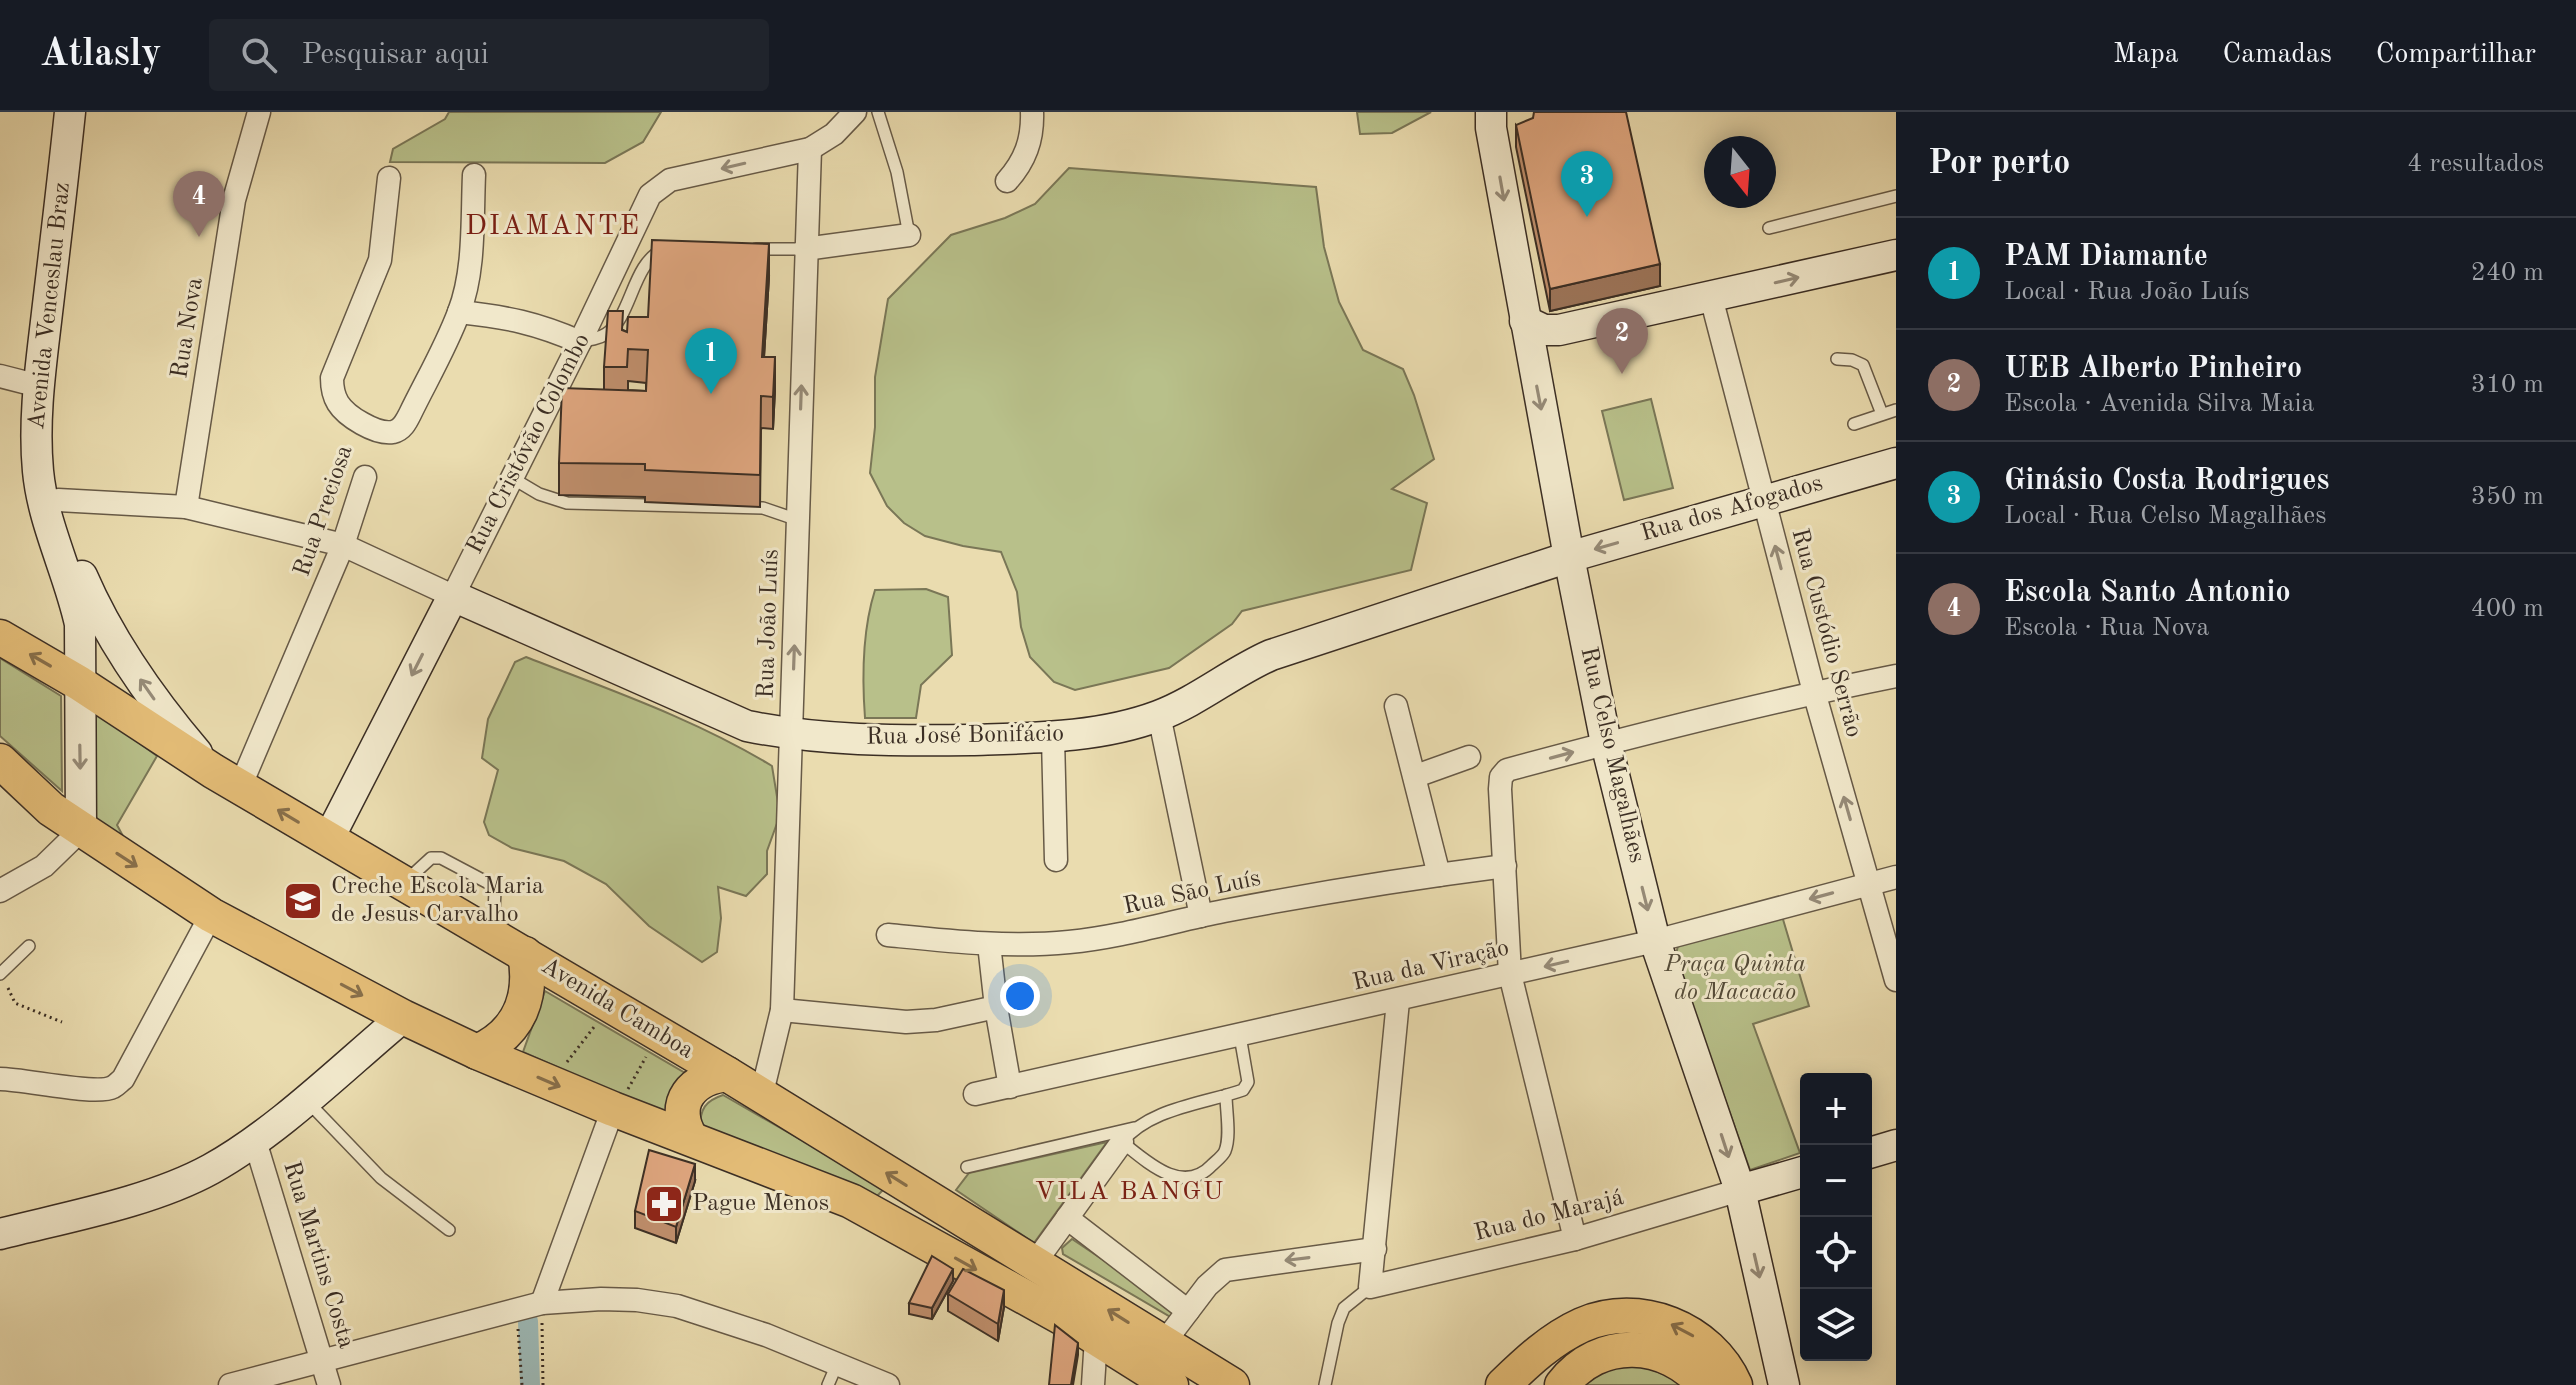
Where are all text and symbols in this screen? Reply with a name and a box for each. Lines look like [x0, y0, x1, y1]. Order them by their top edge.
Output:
search box [209, 19, 769, 91]
icon: search [237, 33, 281, 77]
text: Atlasly [40, 36, 161, 74]
text: Pesquisar aqui [301, 40, 489, 70]
text: Mapa [2113, 41, 2179, 69]
text: Camadas [2223, 41, 2332, 69]
text: Compartilhar [2376, 41, 2536, 69]
north arrow [1704, 136, 1776, 208]
text: Por perto [1928, 147, 2070, 181]
pin: 3 [1561, 151, 1613, 217]
text: 4 resultados [2407, 151, 2544, 177]
one-way arrow [721, 159, 747, 174]
pin: 4 [173, 171, 225, 237]
one-way arrow [1495, 176, 1510, 201]
street label: Avenida Venceslau Braz [25, 181, 75, 431]
district label: DIAMANTE [465, 213, 641, 241]
text: PAM Diamante [2004, 242, 2208, 272]
text: 1 [1946, 260, 1962, 286]
text: 240 m [2471, 260, 2544, 286]
one-way arrow [1774, 272, 1800, 287]
street label: Rua Nova [168, 276, 208, 380]
text: Local · Rua João Luís [2004, 279, 2250, 305]
pin: 2 [1596, 308, 1648, 374]
pin: 1 [685, 328, 737, 394]
street label: Rua Cristóvão Colombo [463, 330, 595, 558]
text: UEB Alberto Pinheiro [2004, 354, 2302, 384]
text: 2 [1946, 372, 1962, 398]
text: 310 m [2471, 372, 2544, 398]
one-way arrow [793, 384, 809, 411]
one-way arrow [1533, 385, 1548, 410]
text: Escola · Avenida Silva Maia [2004, 391, 2314, 417]
street label: Rua Preciosa [290, 442, 358, 580]
text: Ginásio Costa Rodrigues [2004, 466, 2329, 496]
street label: Rua dos Afogados [1638, 472, 1826, 546]
text: 3 [1946, 484, 1962, 510]
text: 350 m [2471, 484, 2544, 510]
text: Local · Rua Celso Magalhães [2004, 503, 2327, 529]
street label: Rua Custódio Serrão [1787, 526, 1865, 740]
one-way arrow [1593, 539, 1619, 554]
one-way arrow [1770, 545, 1785, 571]
street label: Rua João Luís [754, 549, 784, 699]
text: Escola Santo Antonio [2004, 578, 2291, 608]
text: 4 [1946, 596, 1962, 622]
text: 400 m [2471, 596, 2544, 622]
text: Escola · Rua Nova [2004, 615, 2209, 641]
one-way arrow [786, 644, 801, 671]
street label: Rua Celso Magalhães [1575, 645, 1649, 865]
one-way arrow [29, 652, 52, 668]
one-way arrow [409, 653, 425, 677]
one-way arrow [139, 679, 155, 701]
street label: Rua José Bonifácio [866, 722, 1064, 750]
one-way arrow [73, 743, 88, 770]
one-way arrow [1548, 747, 1574, 762]
one-way arrow [1839, 796, 1854, 822]
one-way arrow [277, 808, 300, 824]
one-way arrow [115, 853, 138, 869]
street label: Rua São Luís [1121, 867, 1263, 919]
place label: Creche Escola Maria de Jesus Carvalho [331, 875, 544, 927]
school or university icon: Creche Escola Maria de Jesus Carvalho [282, 880, 324, 922]
one-way arrow [1638, 885, 1653, 911]
one-way arrow [1808, 890, 1834, 905]
street label: Rua da Viração [1351, 936, 1511, 996]
park label: Praça Quinta do Macacão [1663, 953, 1806, 1005]
street label: Avenida Camboa [537, 954, 697, 1064]
one-way arrow [1543, 957, 1569, 972]
your location [1000, 976, 1040, 1016]
one-way arrow [340, 982, 364, 998]
map controls [1800, 1073, 1872, 1361]
button: + [1800, 1073, 1872, 1145]
one-way arrow [536, 1076, 561, 1090]
one-way arrow [1719, 1133, 1734, 1158]
button: − [1800, 1145, 1872, 1217]
street label: Rua Martins Costa [278, 1159, 358, 1351]
one-way arrow [885, 1171, 908, 1187]
district label: VILA BANGU [1035, 1179, 1225, 1205]
pharmacy icon: Pague Menos [643, 1183, 685, 1225]
street label: Rua do Marajá [1472, 1186, 1626, 1246]
place label: Pague Menos [692, 1192, 829, 1216]
button: locate [1800, 1217, 1872, 1289]
one-way arrow [1284, 1251, 1311, 1266]
one-way arrow [1750, 1253, 1765, 1278]
one-way arrow [954, 1257, 977, 1273]
button: layers [1800, 1289, 1872, 1361]
one-way arrow [1107, 1307, 1129, 1324]
one-way arrow [1671, 1322, 1695, 1337]

